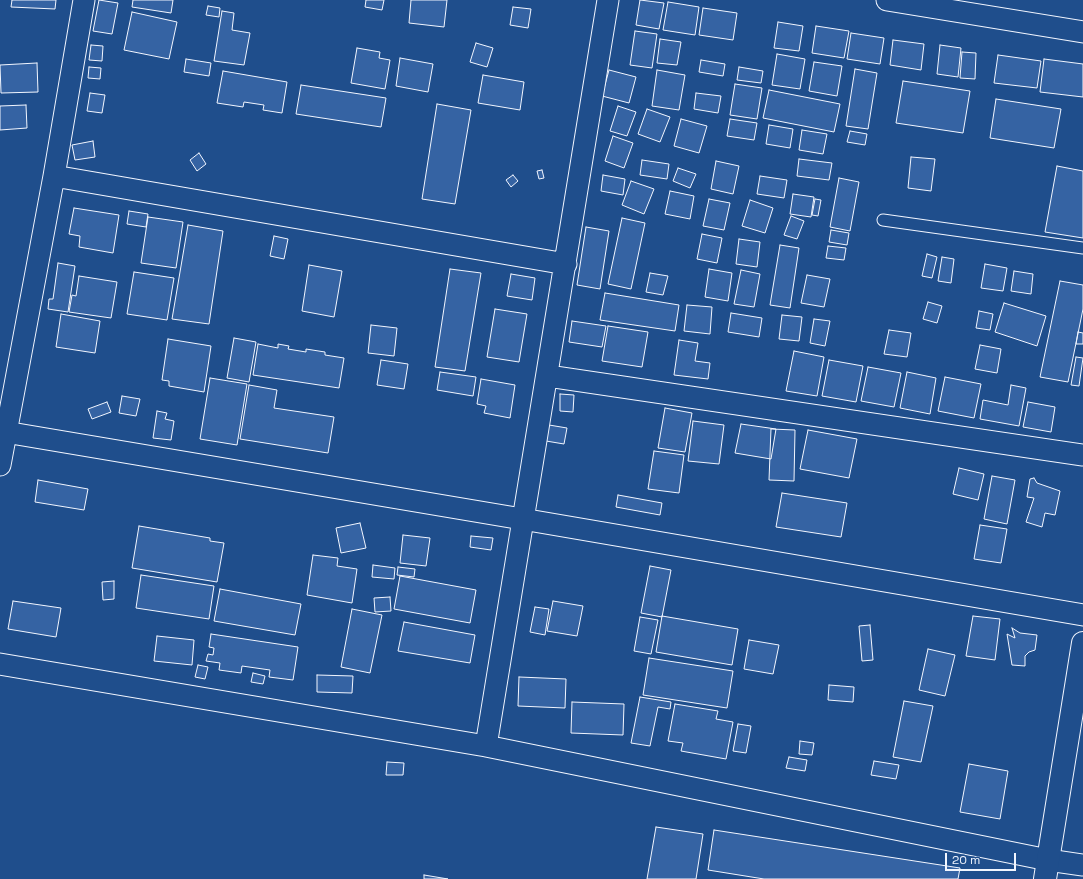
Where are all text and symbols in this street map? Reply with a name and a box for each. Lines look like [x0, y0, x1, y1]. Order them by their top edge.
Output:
scale bar [947, 845, 1018, 871]
text: 20 m [952, 852, 980, 868]

